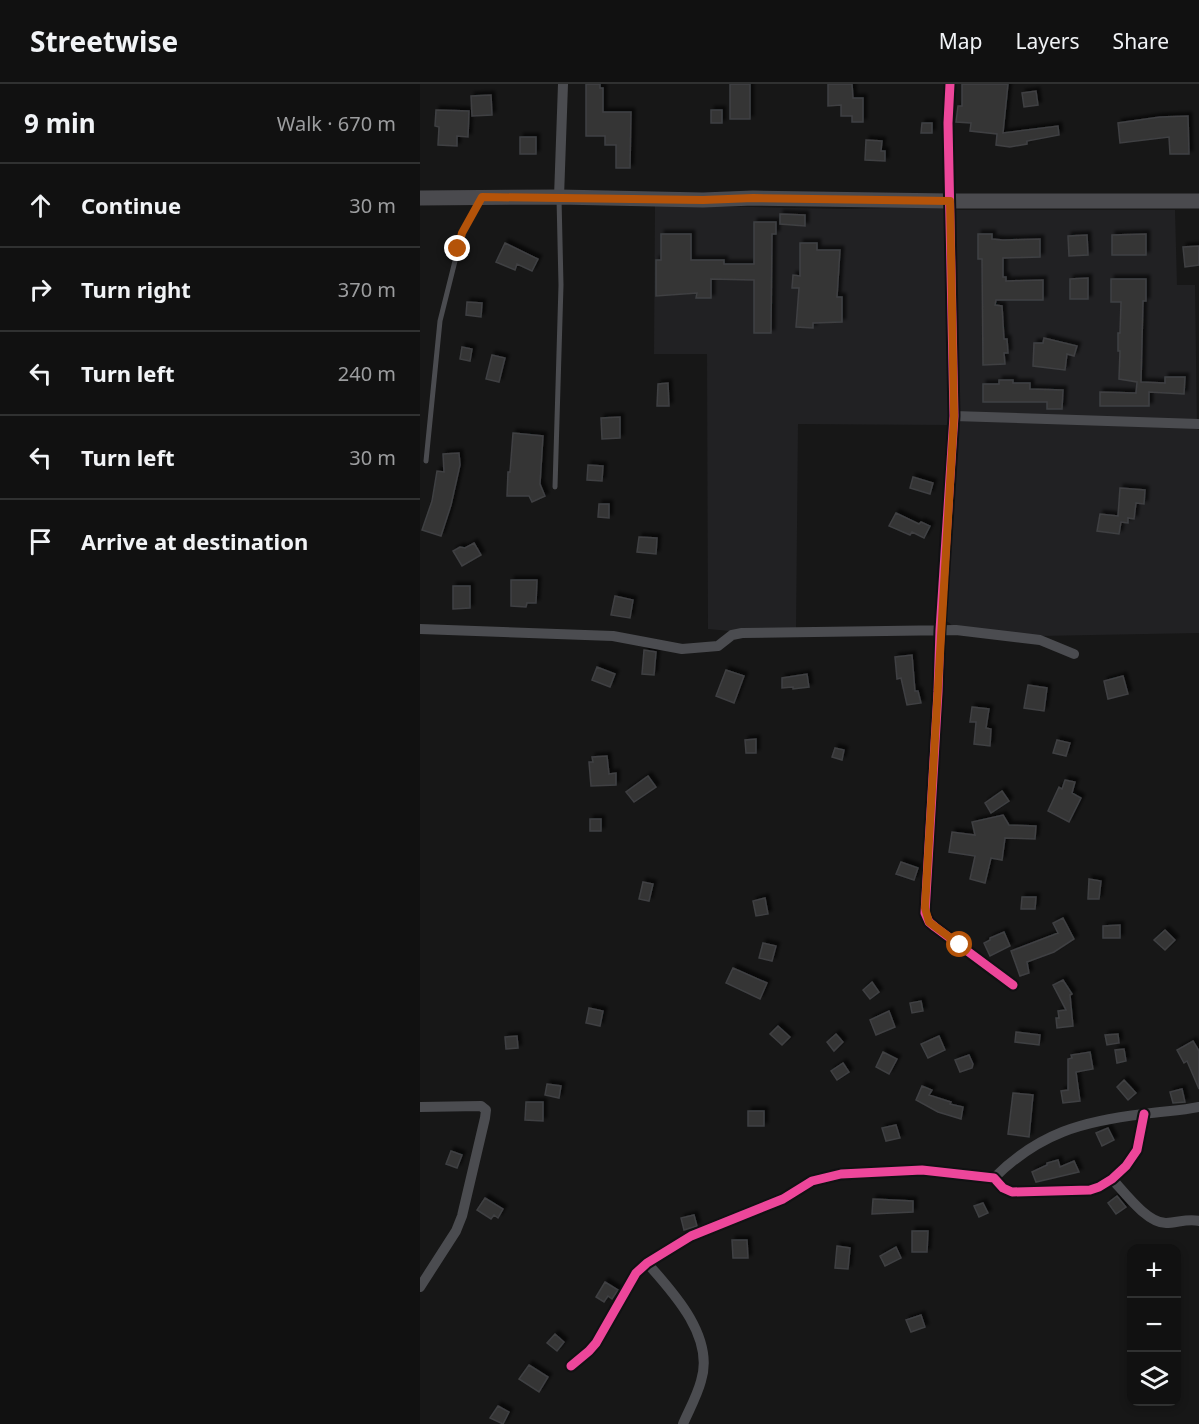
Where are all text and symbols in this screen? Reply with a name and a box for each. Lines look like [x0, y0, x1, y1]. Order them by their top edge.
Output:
text: Streetwise [30, 22, 178, 60]
text: Map [939, 27, 983, 55]
text: Layers [1016, 27, 1080, 55]
text: Share [1113, 27, 1169, 55]
text: 9 min [24, 105, 96, 141]
text: Walk · 670 m [277, 110, 396, 137]
icon: ahead [24, 189, 57, 222]
text: Continue [81, 190, 181, 220]
text: 30 m [349, 192, 396, 219]
route end [444, 235, 470, 261]
icon: right [24, 273, 57, 306]
text: Turn right [81, 274, 191, 304]
text: 370 m [338, 276, 396, 303]
icon: left [24, 357, 57, 390]
text: Turn left [81, 358, 175, 388]
text: 240 m [338, 360, 396, 387]
icon: left [24, 441, 57, 474]
text: Turn left [81, 442, 175, 472]
text: 30 m [349, 444, 396, 471]
icon: arrive [24, 525, 57, 558]
text: Arrive at destination [81, 526, 308, 556]
route start [946, 931, 972, 957]
map controls [1127, 1244, 1181, 1406]
button: + [1127, 1244, 1181, 1298]
button: − [1127, 1298, 1181, 1352]
button: layers [1127, 1352, 1181, 1406]

